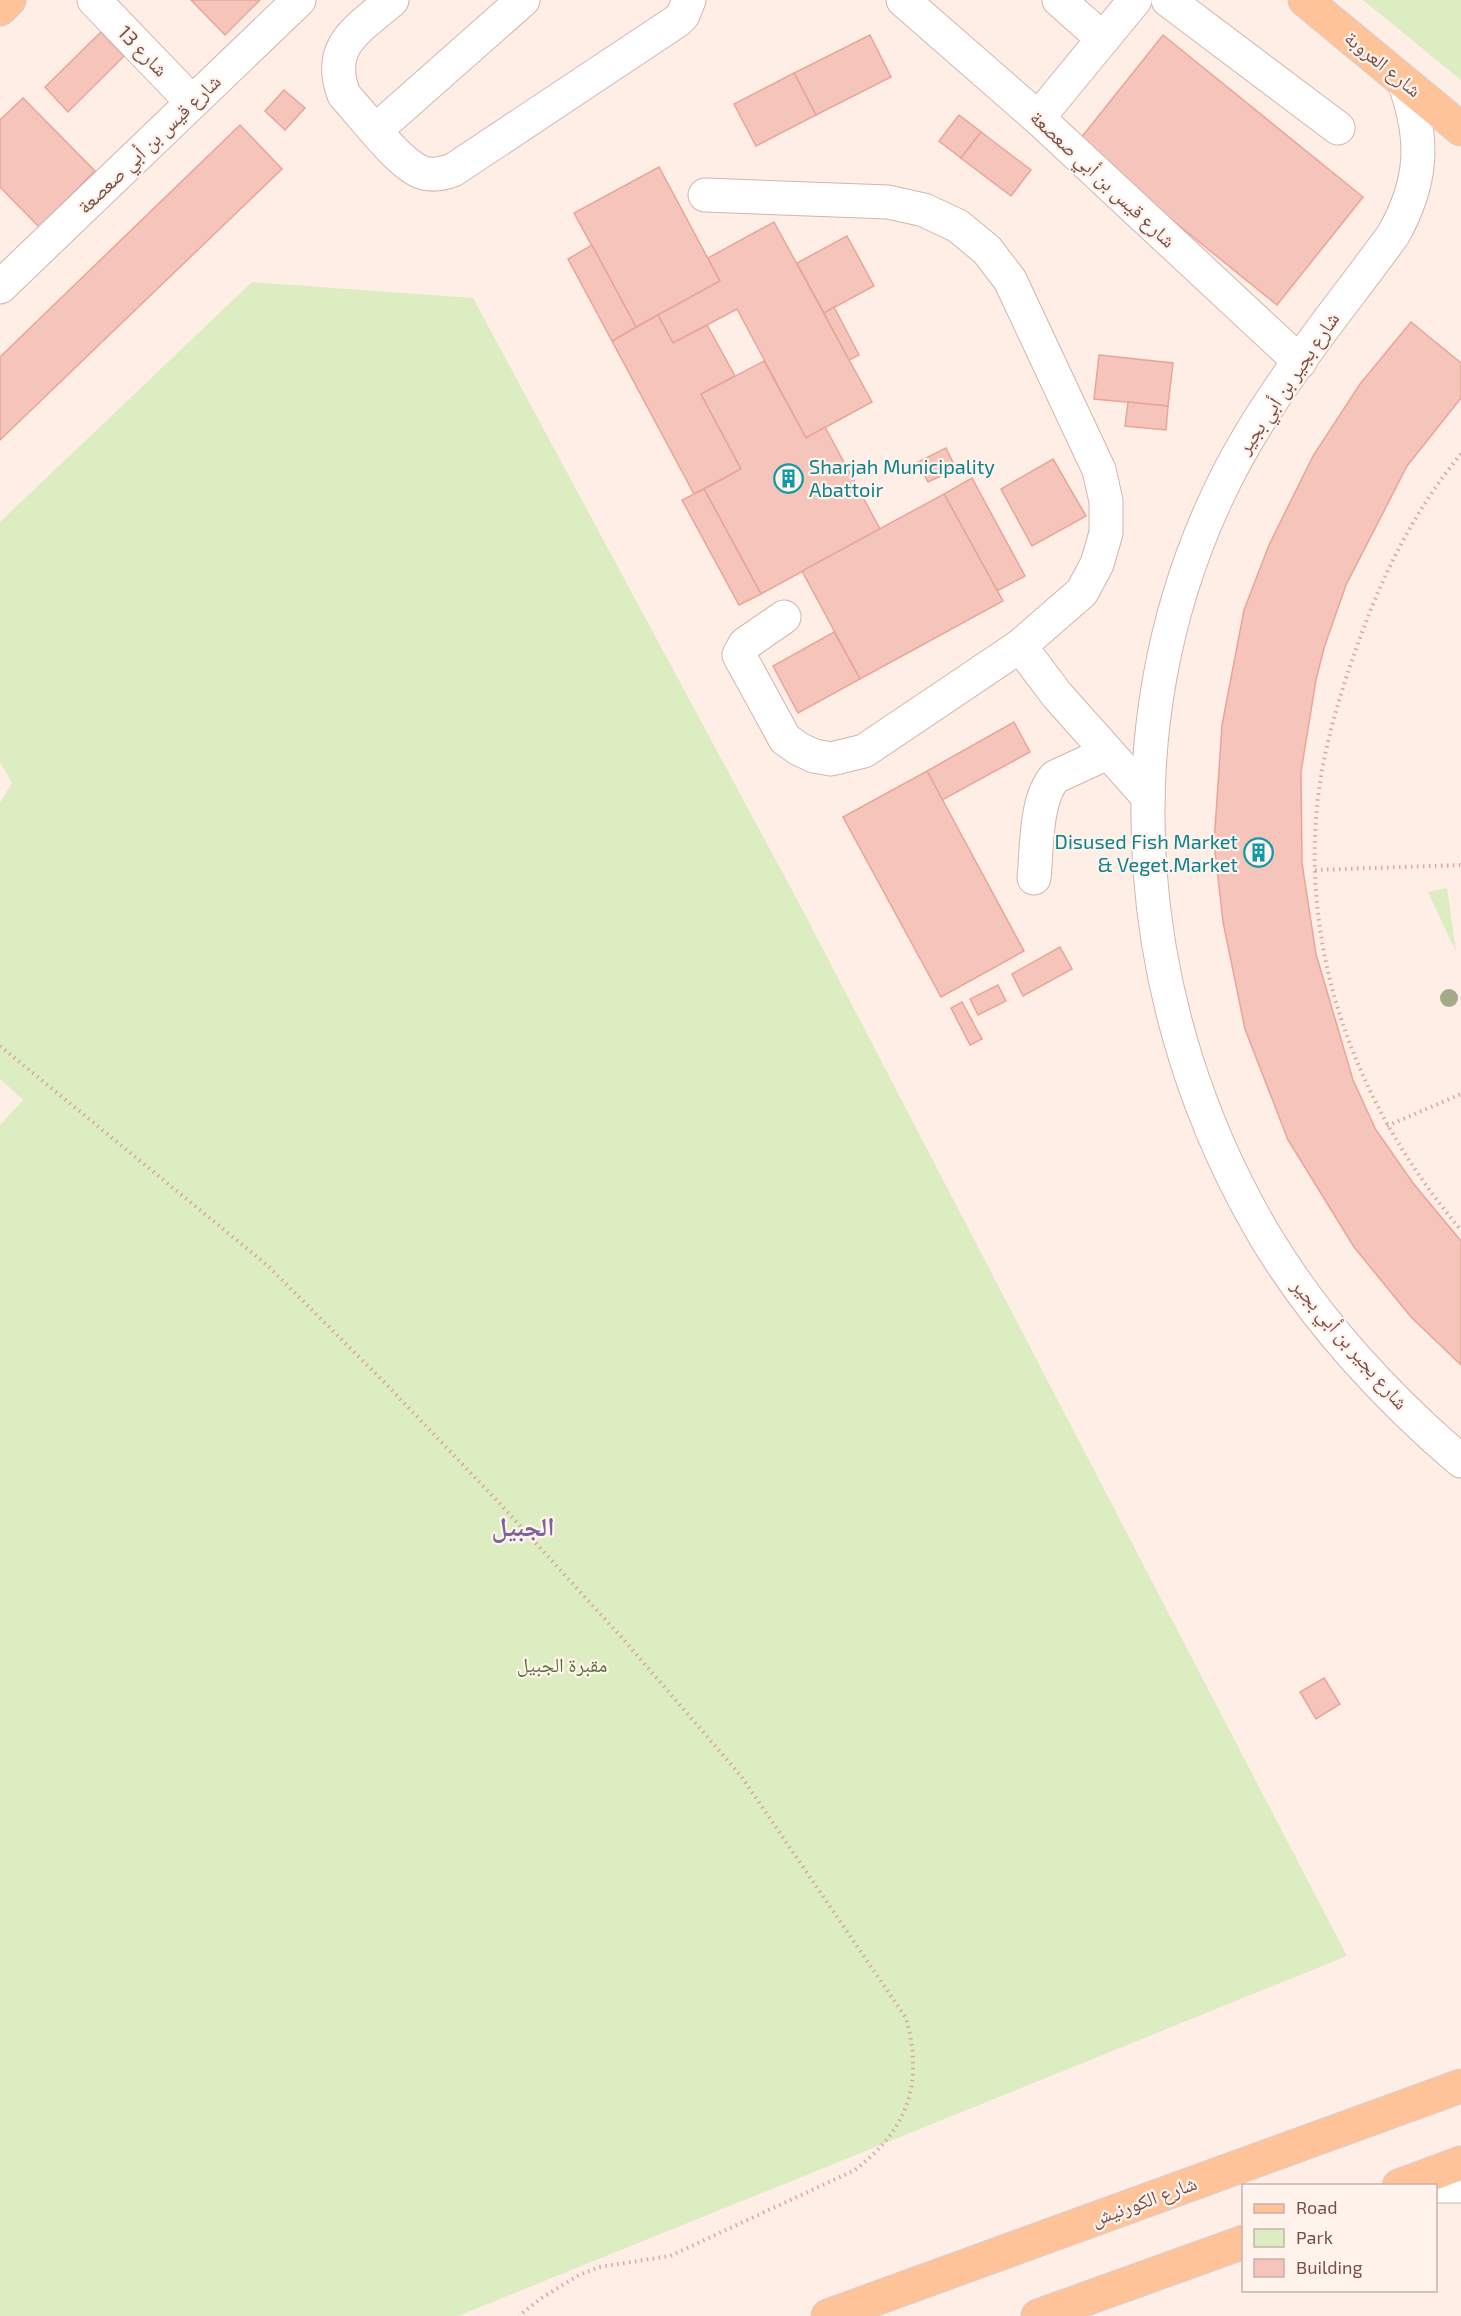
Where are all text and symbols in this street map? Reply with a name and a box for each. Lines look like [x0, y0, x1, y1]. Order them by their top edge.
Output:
street label: شارع 13 [112, 20, 174, 82]
street label: شارع العروبة [1339, 25, 1427, 103]
street label: شارع قيس بن أبي صعصعة [72, 69, 228, 222]
street label: شارع قيس بن أبي صعصعة [1023, 105, 1181, 256]
street label: شارع بجير بن أبي بجير [1230, 307, 1348, 461]
place label: Sharjah Municipality Abattoir [809, 454, 995, 501]
building icon: Sharjah Municipality Abattoir [772, 463, 804, 495]
place label: Disused Fish Market & Veget.Market [1055, 829, 1238, 876]
building icon: Disused Fish Market & Veget.Market [1243, 837, 1275, 869]
street label: شارع بجير بن أبي بجير [1283, 1272, 1414, 1417]
district label: الجبيل [491, 1510, 555, 1543]
park label: مقبرة الجبيل [517, 1652, 607, 1677]
street label: شارع الكورنيش [1088, 2170, 1200, 2232]
legend [1242, 2184, 1437, 2292]
text: Road [1296, 2196, 1337, 2218]
text: Park [1296, 2226, 1333, 2248]
text: Building [1296, 2256, 1363, 2278]

